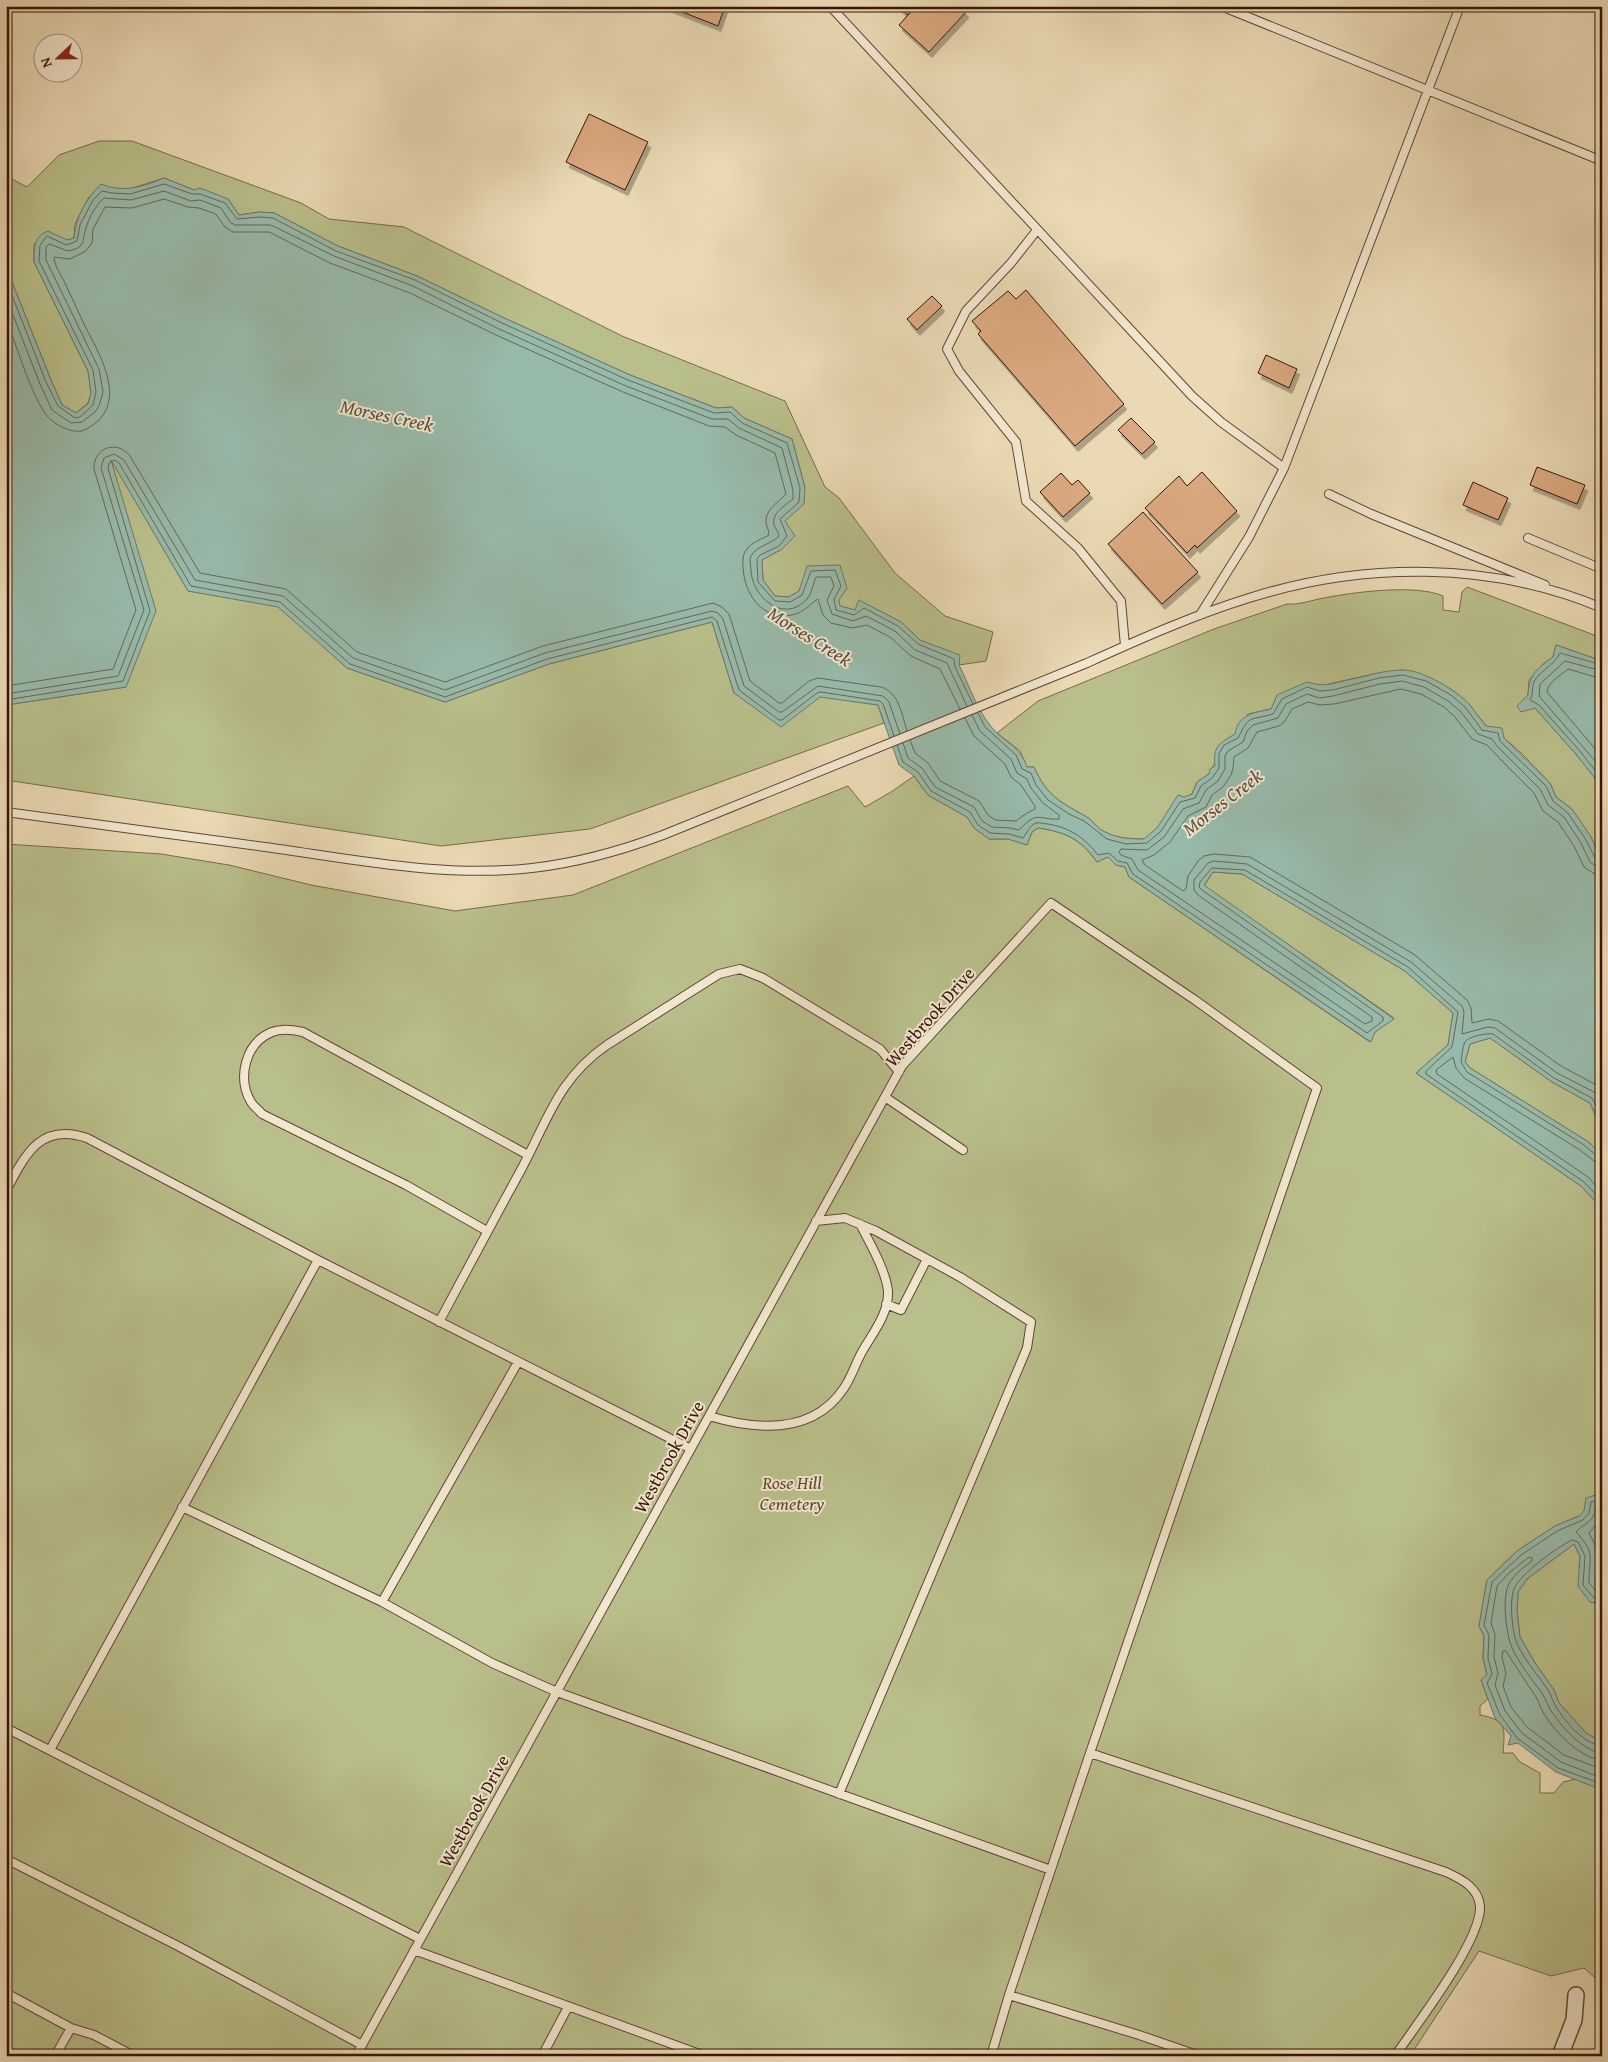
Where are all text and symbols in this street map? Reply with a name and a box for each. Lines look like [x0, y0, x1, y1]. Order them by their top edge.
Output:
north arrow [32, 32, 82, 82]
text: N [35, 54, 57, 71]
water label: Morses Creek [338, 391, 437, 439]
water label: Morses Creek [762, 599, 858, 673]
water label: Morses Creek [1176, 762, 1268, 842]
street label: Westbrook Drive [878, 961, 981, 1073]
street label: Westbrook Drive [626, 1396, 711, 1518]
park label: Rose Hill Cemetery [760, 1469, 825, 1517]
street label: Westbrook Drive [431, 1750, 516, 1872]

